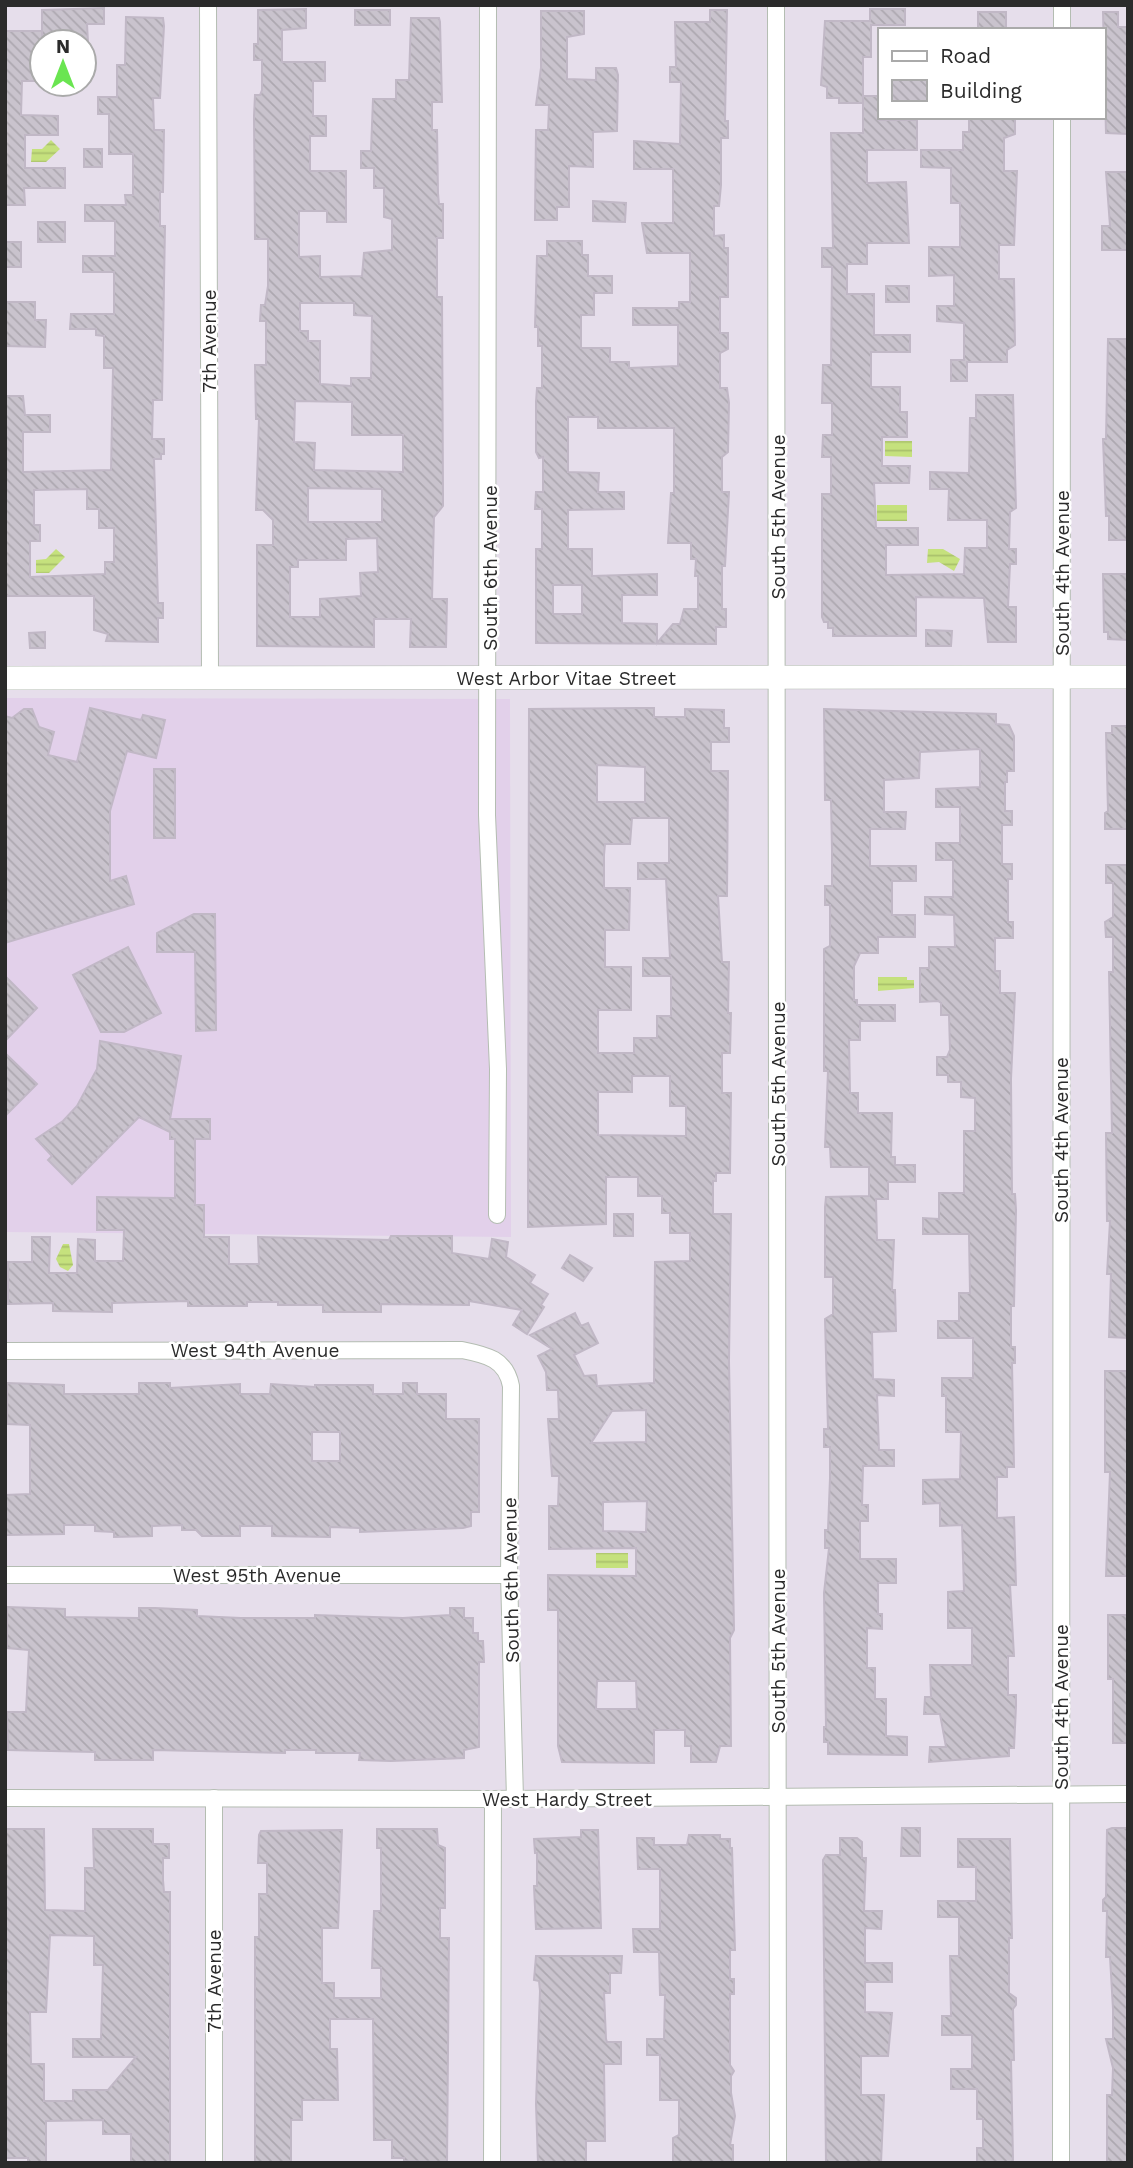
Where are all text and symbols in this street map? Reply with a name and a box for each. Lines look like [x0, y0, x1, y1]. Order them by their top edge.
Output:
north arrow [28, 28, 98, 98]
legend [878, 28, 1105, 119]
text: N [56, 35, 70, 58]
text: Road [940, 43, 991, 68]
text: Building [940, 78, 1022, 103]
street label: 7th Avenue [198, 289, 221, 393]
street label: South 5th Avenue [767, 434, 790, 600]
street label: South 6th Avenue [479, 485, 502, 651]
street label: South 4th Avenue [1051, 490, 1074, 656]
street label: West Arbor Vitae Street [456, 667, 676, 690]
street label: South 5th Avenue [767, 1001, 790, 1167]
street label: South 4th Avenue [1050, 1057, 1073, 1223]
street label: West 94th Avenue [170, 1339, 340, 1362]
street label: South 6th Avenue [498, 1497, 524, 1663]
street label: West 95th Avenue [173, 1564, 341, 1587]
street label: South 5th Avenue [767, 1568, 790, 1734]
street label: South 4th Avenue [1050, 1624, 1073, 1790]
street label: West Hardy Street [482, 1788, 652, 1811]
street label: 7th Avenue [203, 1929, 226, 2033]

